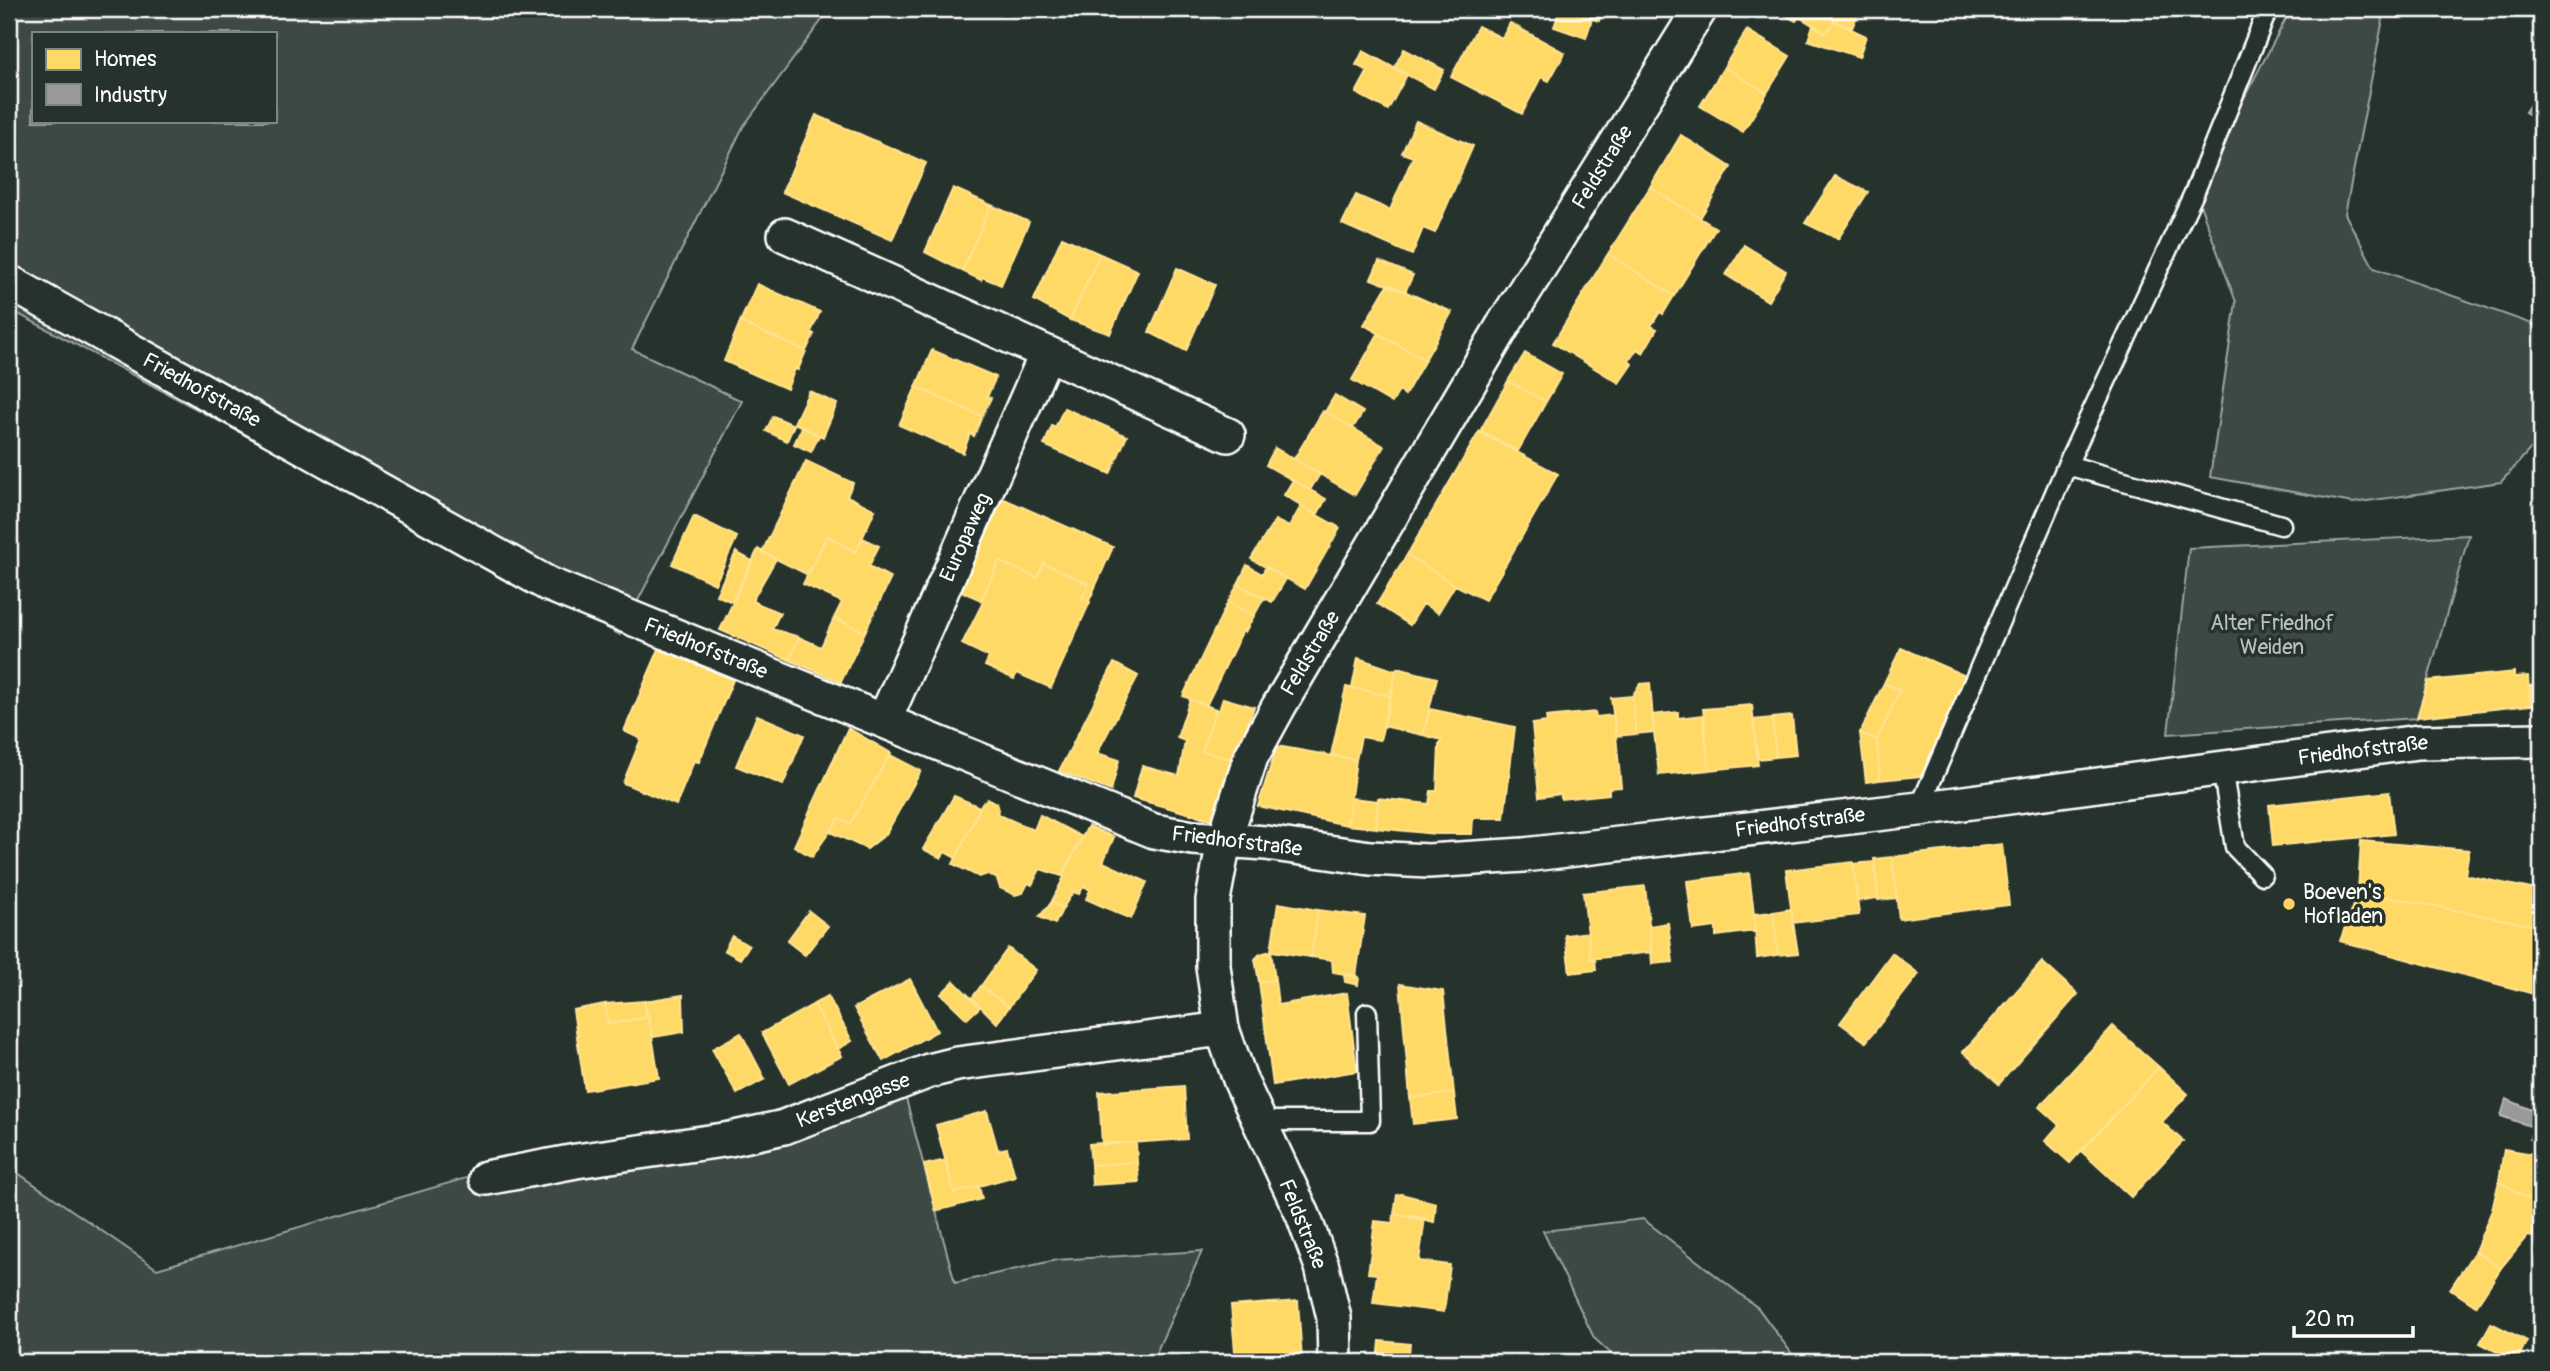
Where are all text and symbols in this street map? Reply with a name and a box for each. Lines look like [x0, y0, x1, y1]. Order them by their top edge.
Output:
legend [32, 32, 276, 122]
text: Homes [94, 46, 157, 73]
text: Industry [94, 82, 167, 109]
street label: Feldstraße [1566, 119, 1639, 215]
street label: Friedhofstraße [138, 347, 266, 434]
street label: Europaweg [934, 488, 997, 586]
street label: Feldstraße [1275, 605, 1347, 701]
park label: Alter Friedhof Weiden [2210, 610, 2334, 661]
street label: Friedhofstraße [640, 611, 772, 686]
street label: Friedhofstraße [2296, 729, 2430, 772]
street label: Friedhofstraße [1733, 801, 1867, 844]
street label: Friedhofstraße [1170, 820, 1304, 863]
place label: Boeven's Hofladen [2303, 879, 2383, 930]
marker: Boeven's Hofladen [2281, 896, 2297, 912]
street label: Kerstengasse [792, 1066, 914, 1135]
street label: Feldstraße [1272, 1175, 1333, 1274]
scale bar [2294, 1294, 2414, 1338]
text: 20 m [2305, 1306, 2354, 1333]

